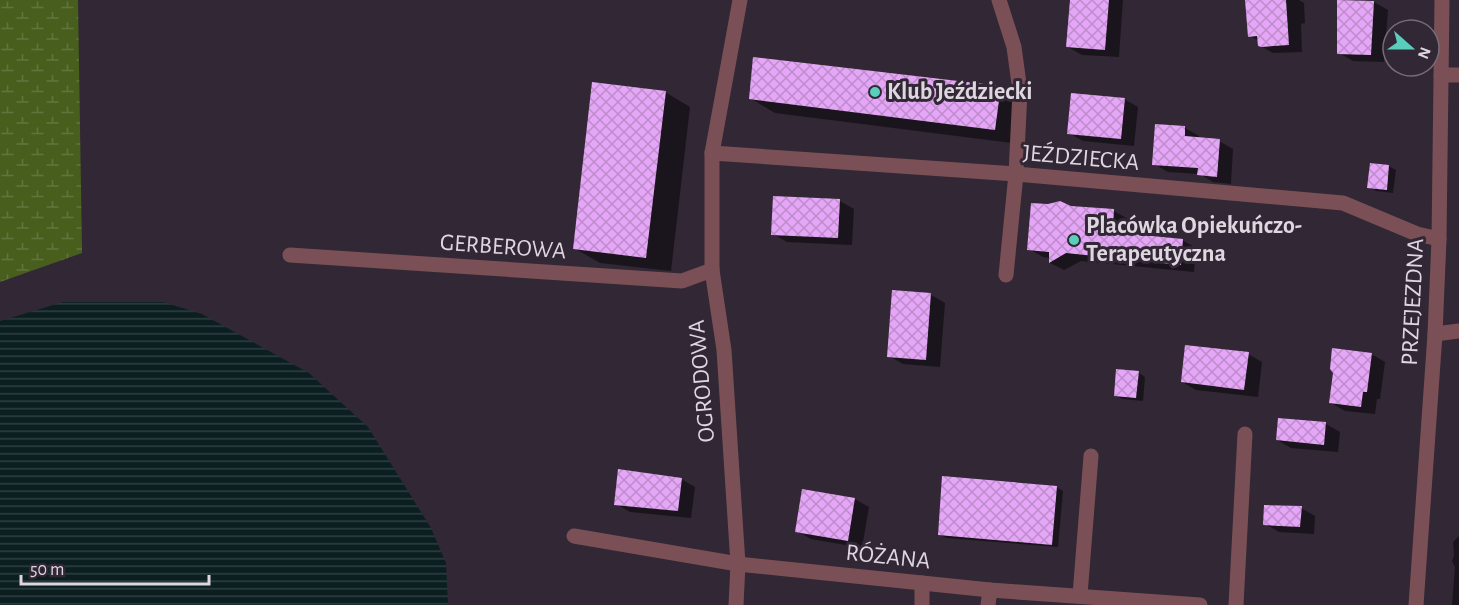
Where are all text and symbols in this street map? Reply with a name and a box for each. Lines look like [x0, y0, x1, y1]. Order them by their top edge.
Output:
north arrow [1381, 18, 1441, 78]
text: N [1415, 45, 1434, 61]
place label: Klub Jeździecki [887, 80, 1033, 104]
marker: Klub Jeździecki [868, 85, 882, 99]
street label: JEŹDZIECKA [1022, 139, 1141, 175]
place label: Placówka Opiekuńczo- Terapeutyczna [1086, 214, 1302, 266]
street label: GERBEROWA [439, 231, 567, 263]
marker: Placówka Opiekuńczo- Terapeutyczna [1067, 233, 1081, 247]
street label: PRZEJEZDNA [1398, 238, 1428, 366]
street label: OGRODOWA [685, 319, 719, 443]
street label: RÓŻANA [844, 539, 932, 573]
scale bar [21, 548, 208, 586]
text: 50 m [30, 561, 64, 579]

